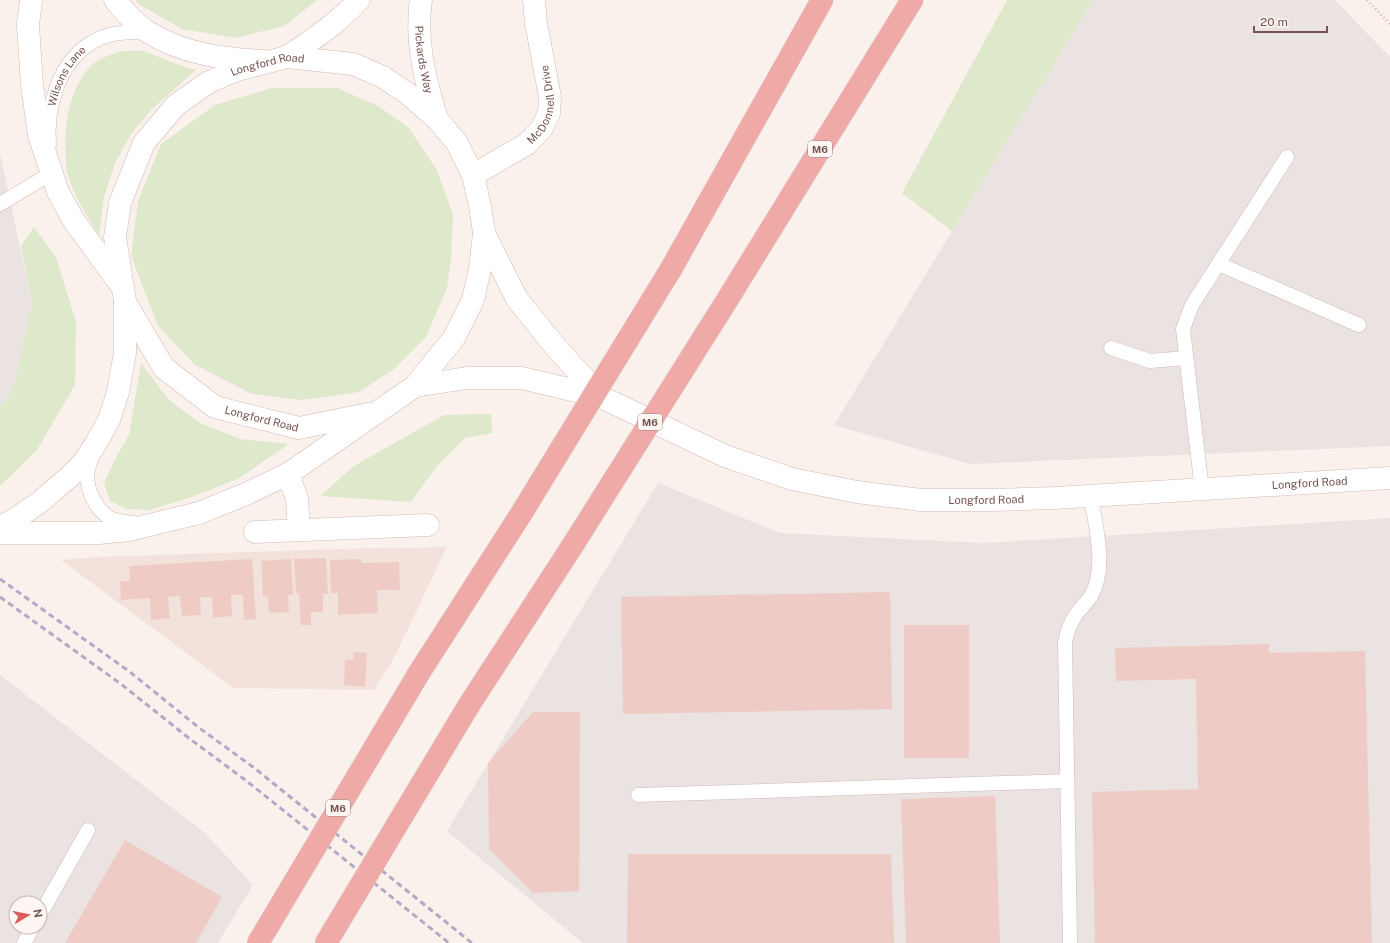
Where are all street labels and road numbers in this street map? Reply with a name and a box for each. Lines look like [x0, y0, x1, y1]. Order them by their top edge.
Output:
street label: Pickards Way [413, 26, 435, 95]
street label: Wilsons Lane [46, 43, 88, 107]
street label: Longford Road [228, 51, 305, 78]
street label: McDonnell Drive [524, 64, 556, 146]
road number: M6 [808, 141, 832, 157]
street label: Longford Road [223, 404, 300, 434]
road number: M6 [638, 414, 662, 430]
street label: Longford Road [1272, 475, 1348, 491]
street label: Longford Road [948, 493, 1024, 506]
road number: M6 [326, 800, 350, 816]

